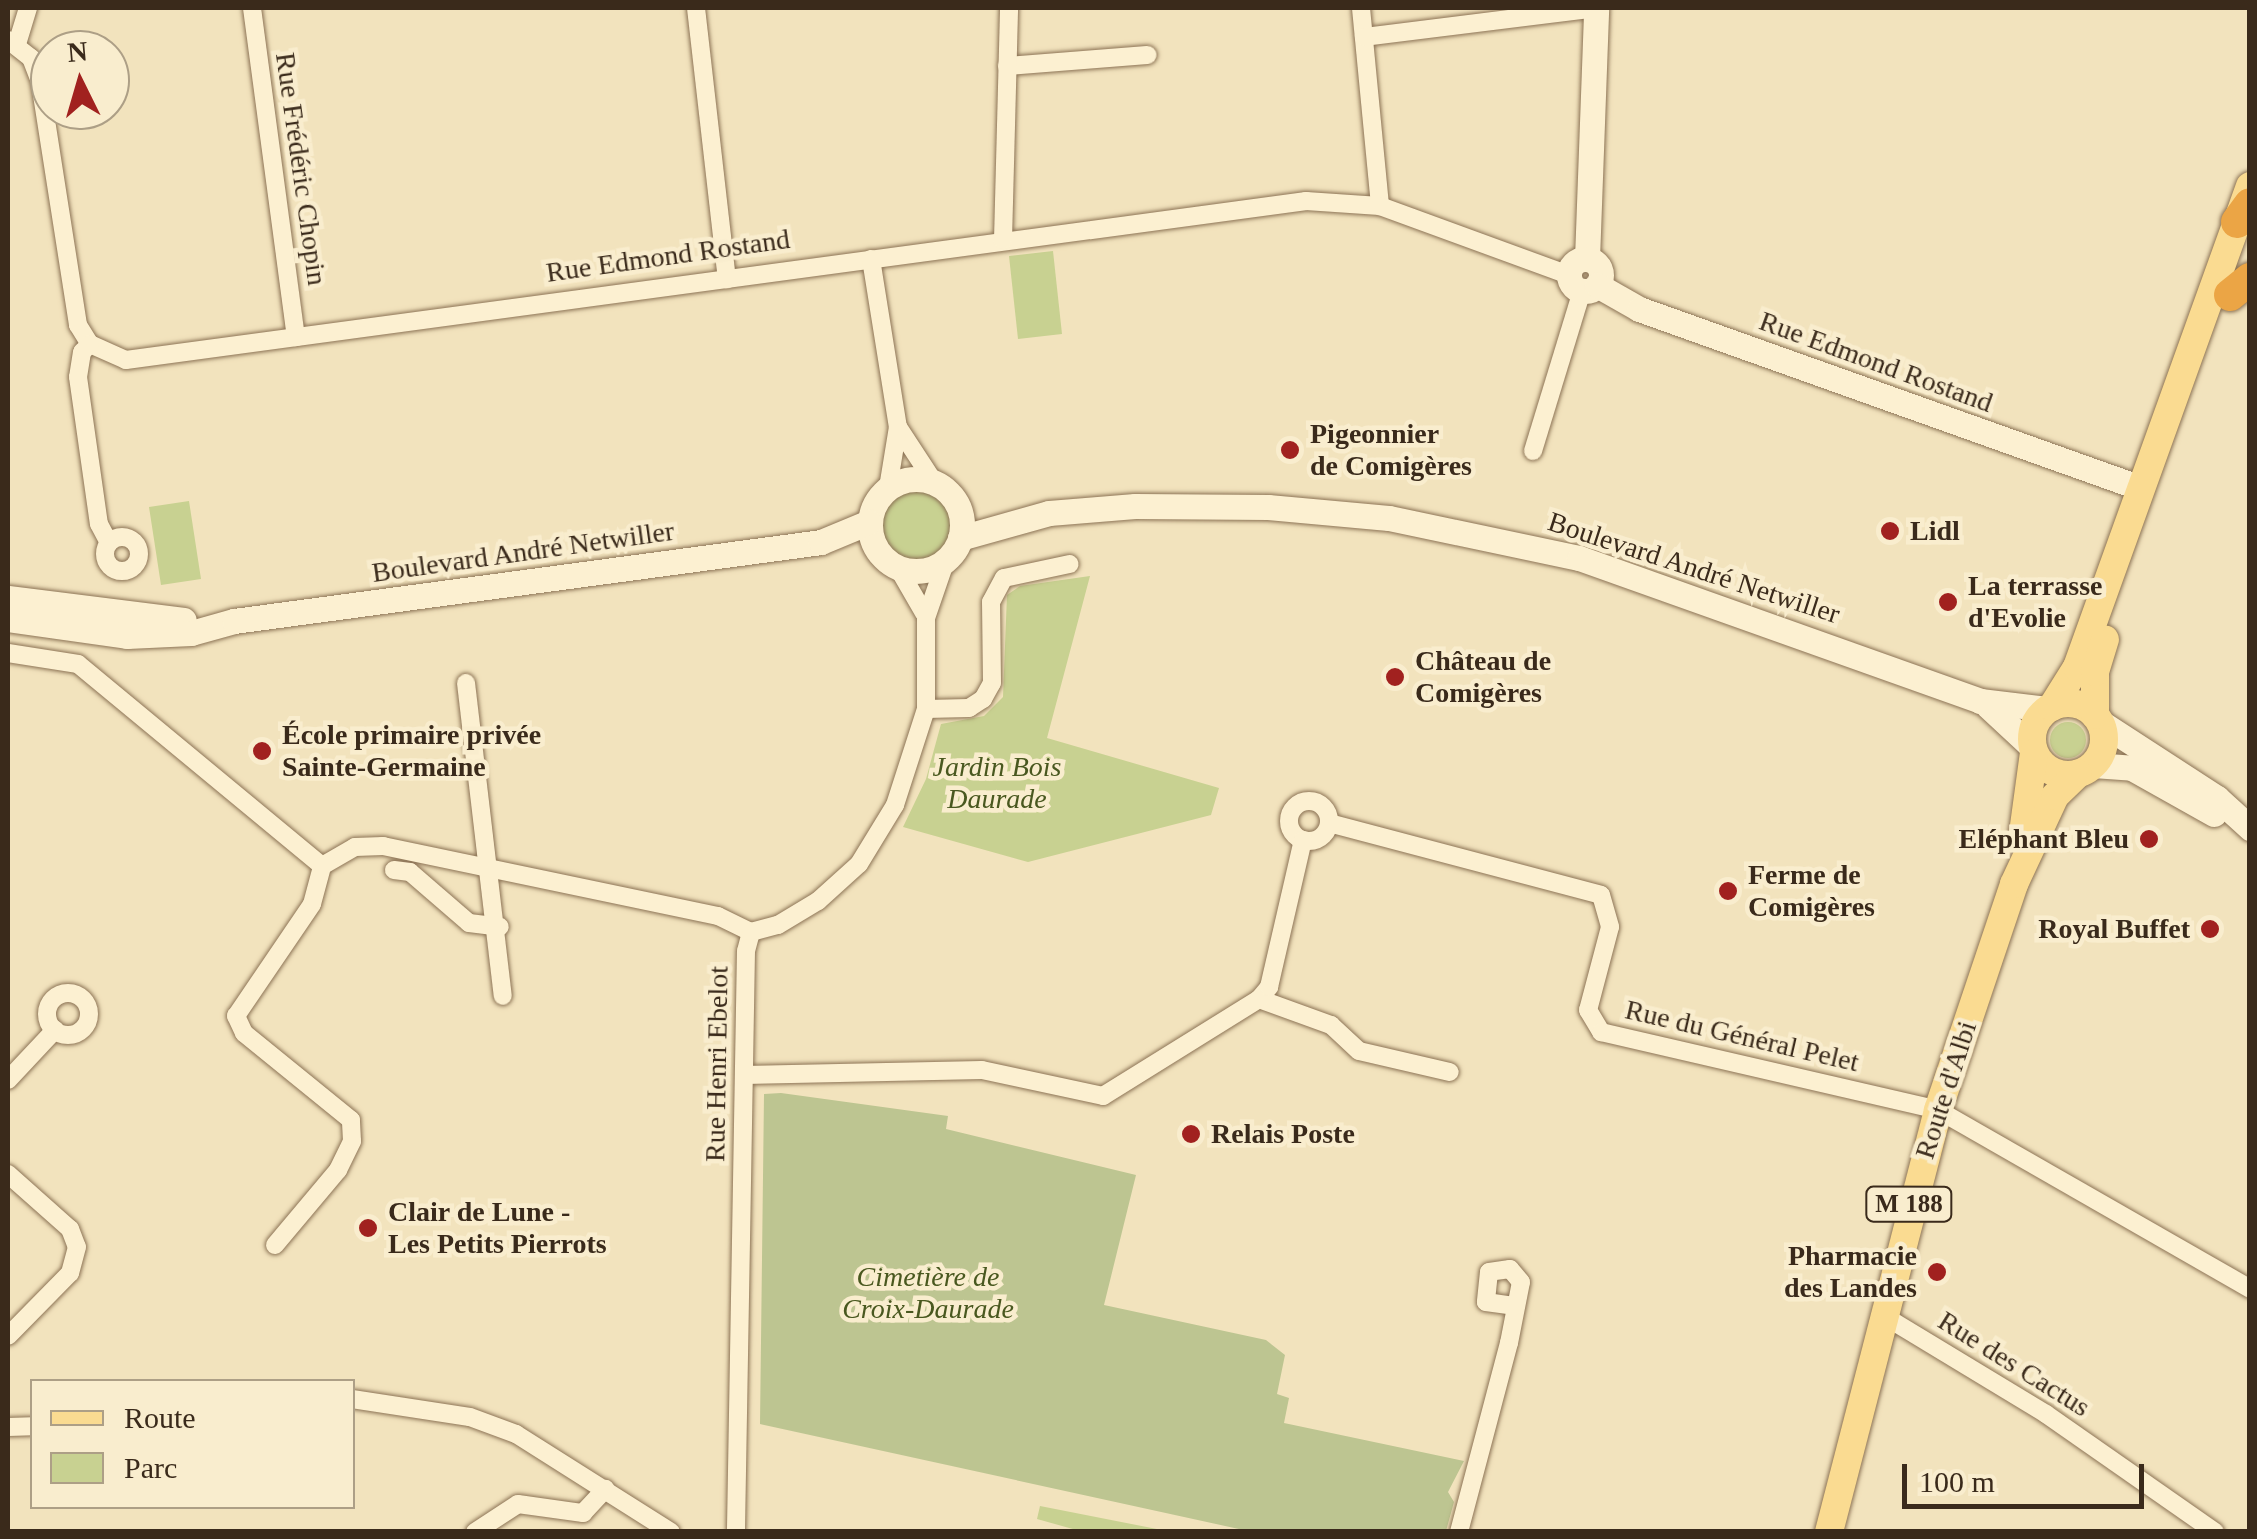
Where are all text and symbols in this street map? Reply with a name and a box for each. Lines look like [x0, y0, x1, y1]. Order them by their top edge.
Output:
north arrow [30, 30, 130, 130]
text: N [66, 35, 89, 68]
street label: Rue Frédéric Chopin [268, 50, 334, 288]
street label: Rue Edmond Rostand [544, 222, 792, 290]
street label: Rue Edmond Rostand [1755, 304, 1997, 420]
place label: Pigeonnier de Comigères [1310, 417, 1472, 483]
marker: Pigeonnier de Comigères [1279, 439, 1301, 461]
street label: Boulevard André Netwiller [1543, 505, 1845, 631]
street label: Boulevard André Netwiller [369, 514, 677, 590]
place label: Lidl [1910, 514, 1960, 548]
marker: Lidl [1879, 520, 1901, 542]
place label: La terrasse d'Evolie [1968, 569, 2103, 635]
marker: La terrasse d'Evolie [1937, 591, 1959, 613]
place label: Château de Comigères [1415, 644, 1551, 710]
marker: Château de Comigères [1384, 666, 1406, 688]
place label: École primaire privée Sainte-Germaine [282, 718, 541, 784]
marker: École primaire privée Sainte-Germaine [251, 740, 273, 762]
park label: Jardin Bois Daurade [933, 750, 1061, 816]
place label: Eléphant Bleu [1959, 822, 2129, 856]
marker: Eléphant Bleu [2138, 828, 2160, 850]
place label: Ferme de Comigères [1748, 858, 1875, 924]
marker: Ferme de Comigères [1717, 880, 1739, 902]
place label: Royal Buffet [2038, 912, 2190, 946]
marker: Royal Buffet [2199, 918, 2221, 940]
street label: Rue Henri Ebelot [698, 966, 736, 1162]
street label: Rue du Général Pelet [1622, 993, 1862, 1079]
street label: Route d'Albi [1908, 1017, 1984, 1163]
place label: Relais Poste [1211, 1117, 1355, 1151]
marker: Relais Poste [1180, 1123, 1202, 1145]
road number: M 188 [1864, 1184, 1954, 1224]
place label: Clair de Lune - Les Petits Pierrots [388, 1195, 607, 1261]
marker: Clair de Lune - Les Petits Pierrots [357, 1217, 379, 1239]
place label: Pharmacie des Landes [1784, 1239, 1917, 1305]
park label: Cimetière de Croix-Daurade [842, 1260, 1014, 1326]
marker: Pharmacie des Landes [1926, 1261, 1948, 1283]
street label: Rue des Cactus [1932, 1304, 2096, 1424]
legend [30, 1379, 355, 1509]
text: Route [124, 1401, 196, 1434]
scale bar [1907, 1444, 2150, 1506]
text: Parc [124, 1451, 177, 1484]
text: 100 m [1919, 1465, 1995, 1498]

